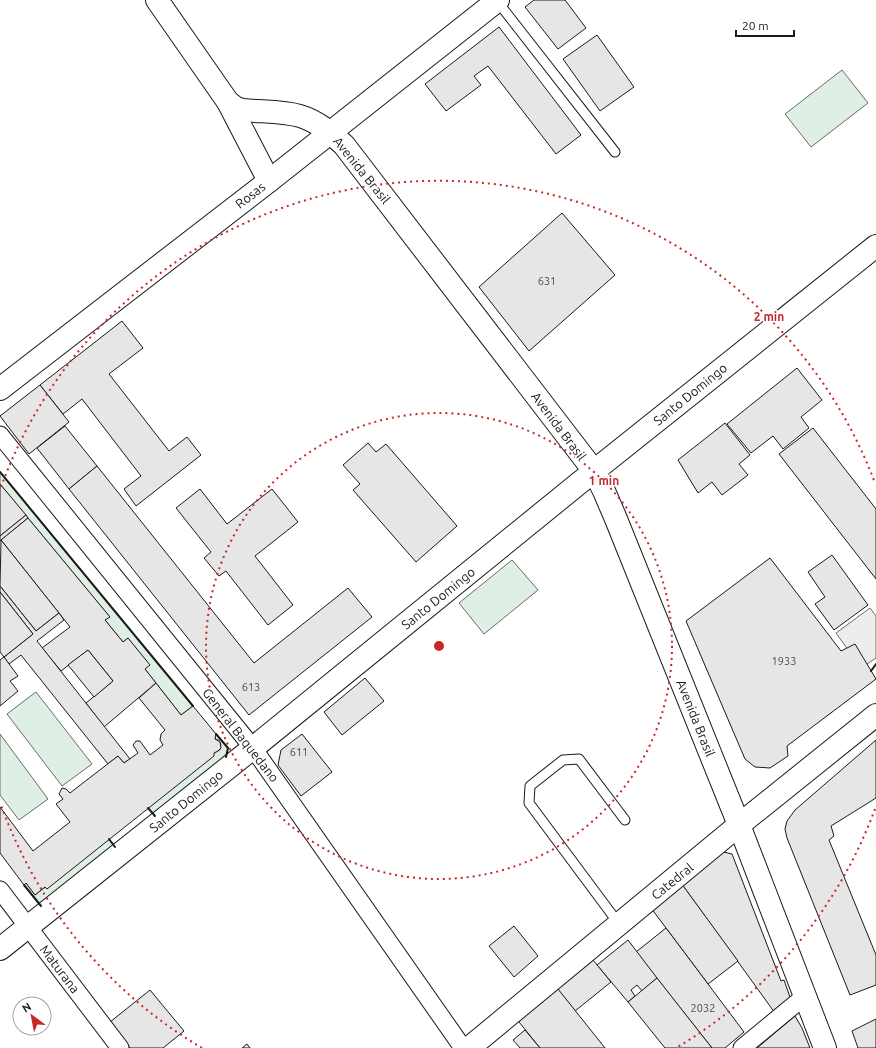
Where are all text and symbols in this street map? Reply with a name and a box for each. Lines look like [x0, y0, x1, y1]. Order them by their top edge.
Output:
scale bar [736, 12, 794, 38]
text: 20 m [742, 19, 769, 32]
street label: Avenida Brasil [331, 134, 394, 207]
street label: Rosas [232, 179, 268, 211]
house number: 631 [538, 275, 556, 287]
text: 2 min [754, 310, 784, 323]
street label: Santo Domingo [651, 360, 729, 428]
street label: Avenida Brasil [529, 389, 590, 463]
text: 1 min [589, 474, 619, 487]
street label: Santo Domingo [399, 564, 477, 632]
centre of rings [432, 639, 446, 653]
house number: 1933 [772, 655, 796, 667]
street label: Avenida Brasil [674, 678, 718, 759]
house number: 613 [242, 681, 260, 693]
street label: General Baquedano [200, 685, 282, 785]
house number: 611 [290, 746, 308, 758]
street label: Santo Domingo [147, 767, 225, 835]
street label: Catedral [648, 860, 696, 902]
street label: Maturana [37, 942, 83, 996]
north arrow [12, 996, 52, 1036]
text: N [20, 1000, 33, 1015]
house number: 2032 [691, 1002, 715, 1014]

